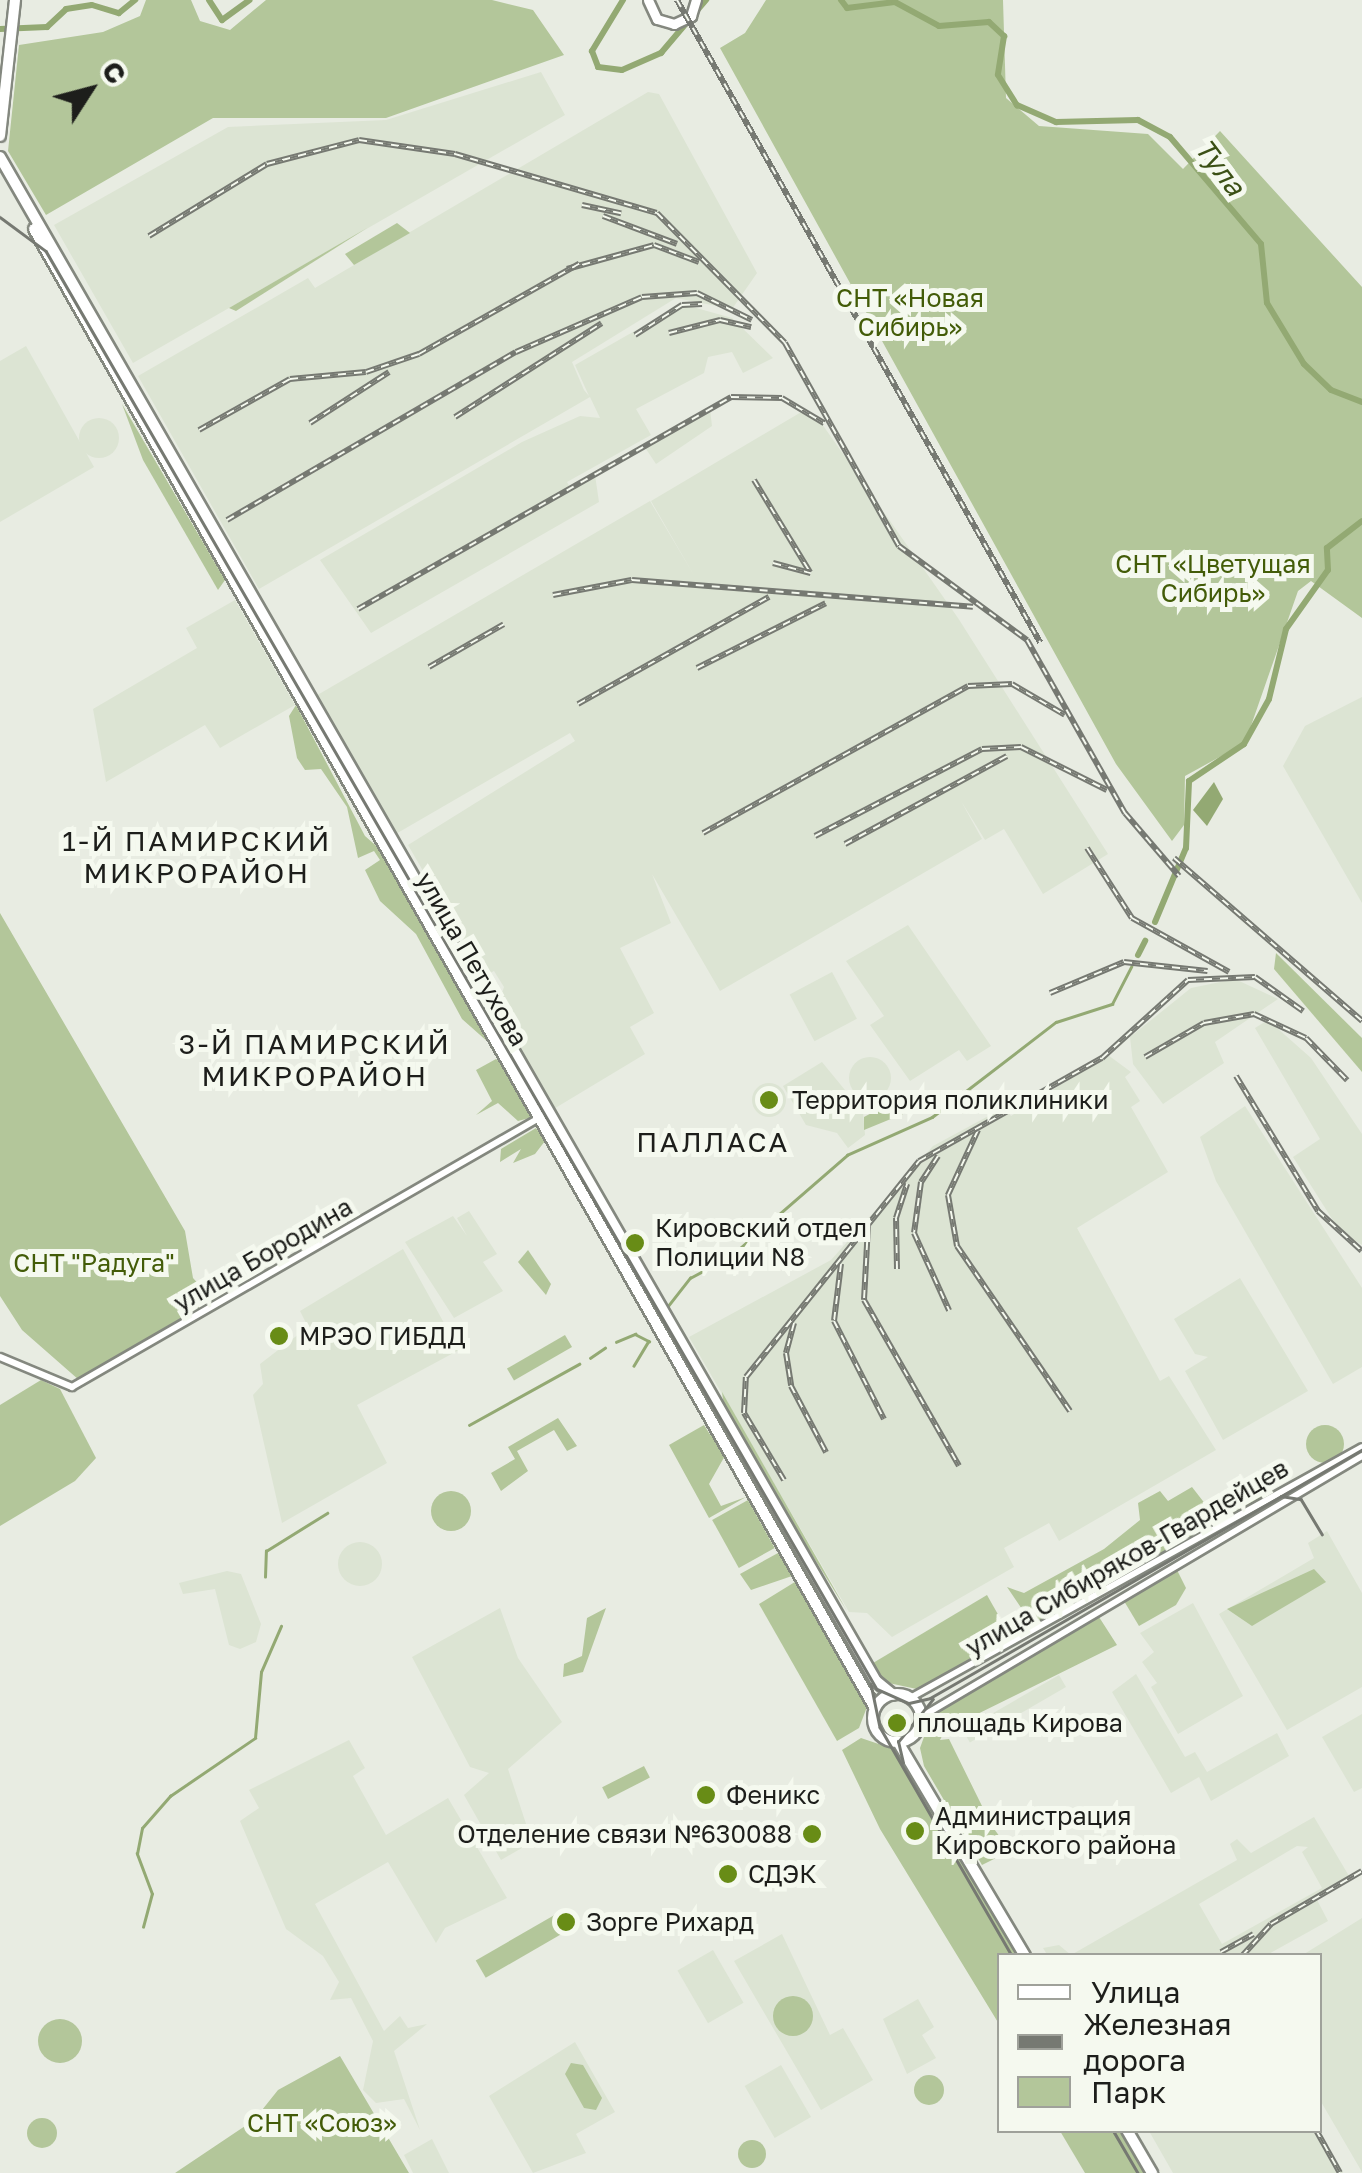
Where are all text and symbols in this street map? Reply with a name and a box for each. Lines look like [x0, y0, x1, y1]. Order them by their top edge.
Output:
north arrow [40, 40, 140, 140]
text: С [95, 54, 134, 90]
water label: Тула [1188, 132, 1252, 202]
park label: СНТ «Новая Сибирь» [836, 284, 984, 343]
park label: СНТ «Цветущая Сибирь» [1115, 550, 1311, 609]
district label: 1-Й ПАМИРСКИЙ МИКРОРАЙОН [62, 824, 332, 890]
street label: улица Петухова [410, 867, 534, 1051]
district label: 3-Й ПАМИРСКИЙ МИКРОРАЙОН [179, 1027, 451, 1093]
place label: Территория поликлиники [792, 1085, 1108, 1115]
marker: Территория поликлиники [756, 1087, 782, 1113]
district label: ПАЛЛАСА [636, 1125, 790, 1159]
street label: улица Бородина [168, 1192, 358, 1318]
place label: Кировский отдел Полиции N8 [655, 1214, 867, 1273]
marker: Кировский отдел Полиции N8 [624, 1232, 646, 1254]
park label: СНТ "Радуга" [13, 1248, 175, 1278]
place label: МРЭО ГИБДД [299, 1321, 466, 1351]
marker: МРЭО ГИБДД [268, 1325, 290, 1347]
street label: улица Сибиряков-Гвардейцев [960, 1453, 1294, 1663]
place label: площадь Кирова [917, 1708, 1123, 1738]
marker: площадь Кирова [886, 1712, 908, 1734]
place label: Феникс [726, 1780, 820, 1810]
marker: Феникс [695, 1784, 717, 1806]
place label: Администрация Кировского района [935, 1802, 1176, 1861]
place label: Отделение связи №630088 [457, 1819, 792, 1849]
marker: Администрация Кировского района [904, 1820, 926, 1842]
marker: Отделение связи №630088 [801, 1823, 823, 1845]
place label: СДЭК [748, 1859, 817, 1889]
marker: СДЭК [717, 1863, 739, 1885]
place label: Зорге Рихард [586, 1907, 754, 1937]
marker: Зорге Рихард [555, 1911, 577, 1933]
legend [997, 1953, 1322, 2133]
text: Улица [1091, 1974, 1180, 2010]
text: Железная дорога [1083, 2006, 1232, 2078]
text: Парк [1091, 2074, 1166, 2110]
park label: СНТ «Союз» [247, 2108, 397, 2138]

